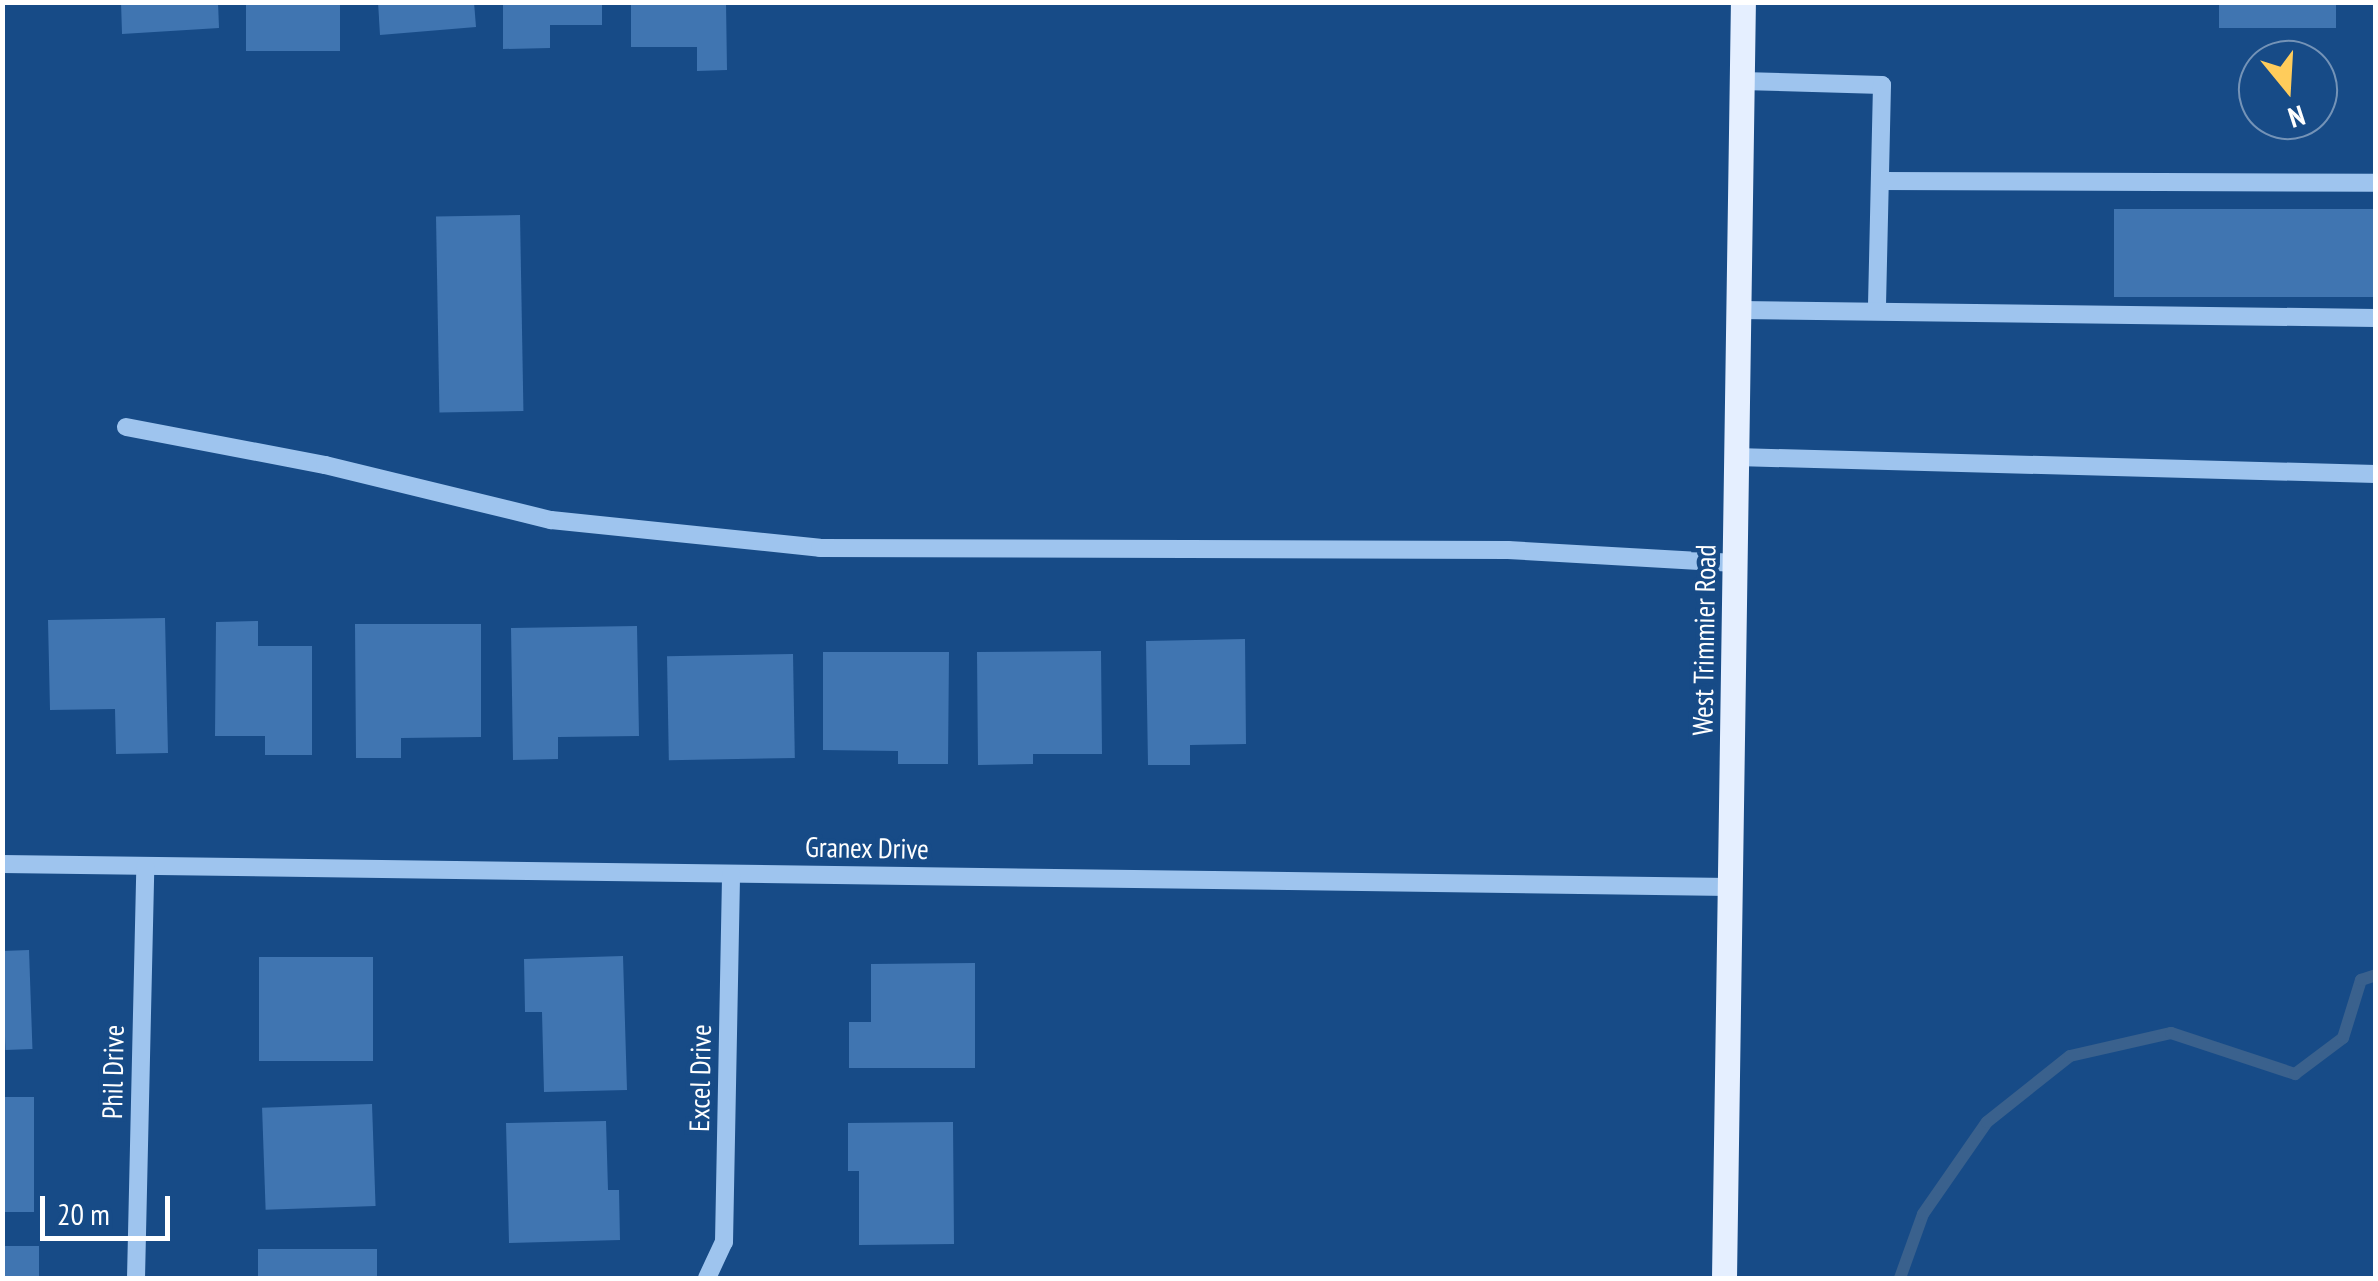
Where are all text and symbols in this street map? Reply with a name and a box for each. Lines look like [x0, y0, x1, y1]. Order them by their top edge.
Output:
north arrow [2238, 40, 2338, 140]
text: N [2284, 97, 2310, 137]
street label: West Trimmier Road [1686, 544, 1722, 736]
street label: Granex Drive [805, 830, 929, 866]
street label: Excel Drive [682, 1024, 718, 1132]
street label: Phil Drive [95, 1025, 131, 1119]
scale bar [45, 1176, 175, 1238]
text: 20 m [57, 1194, 110, 1233]

